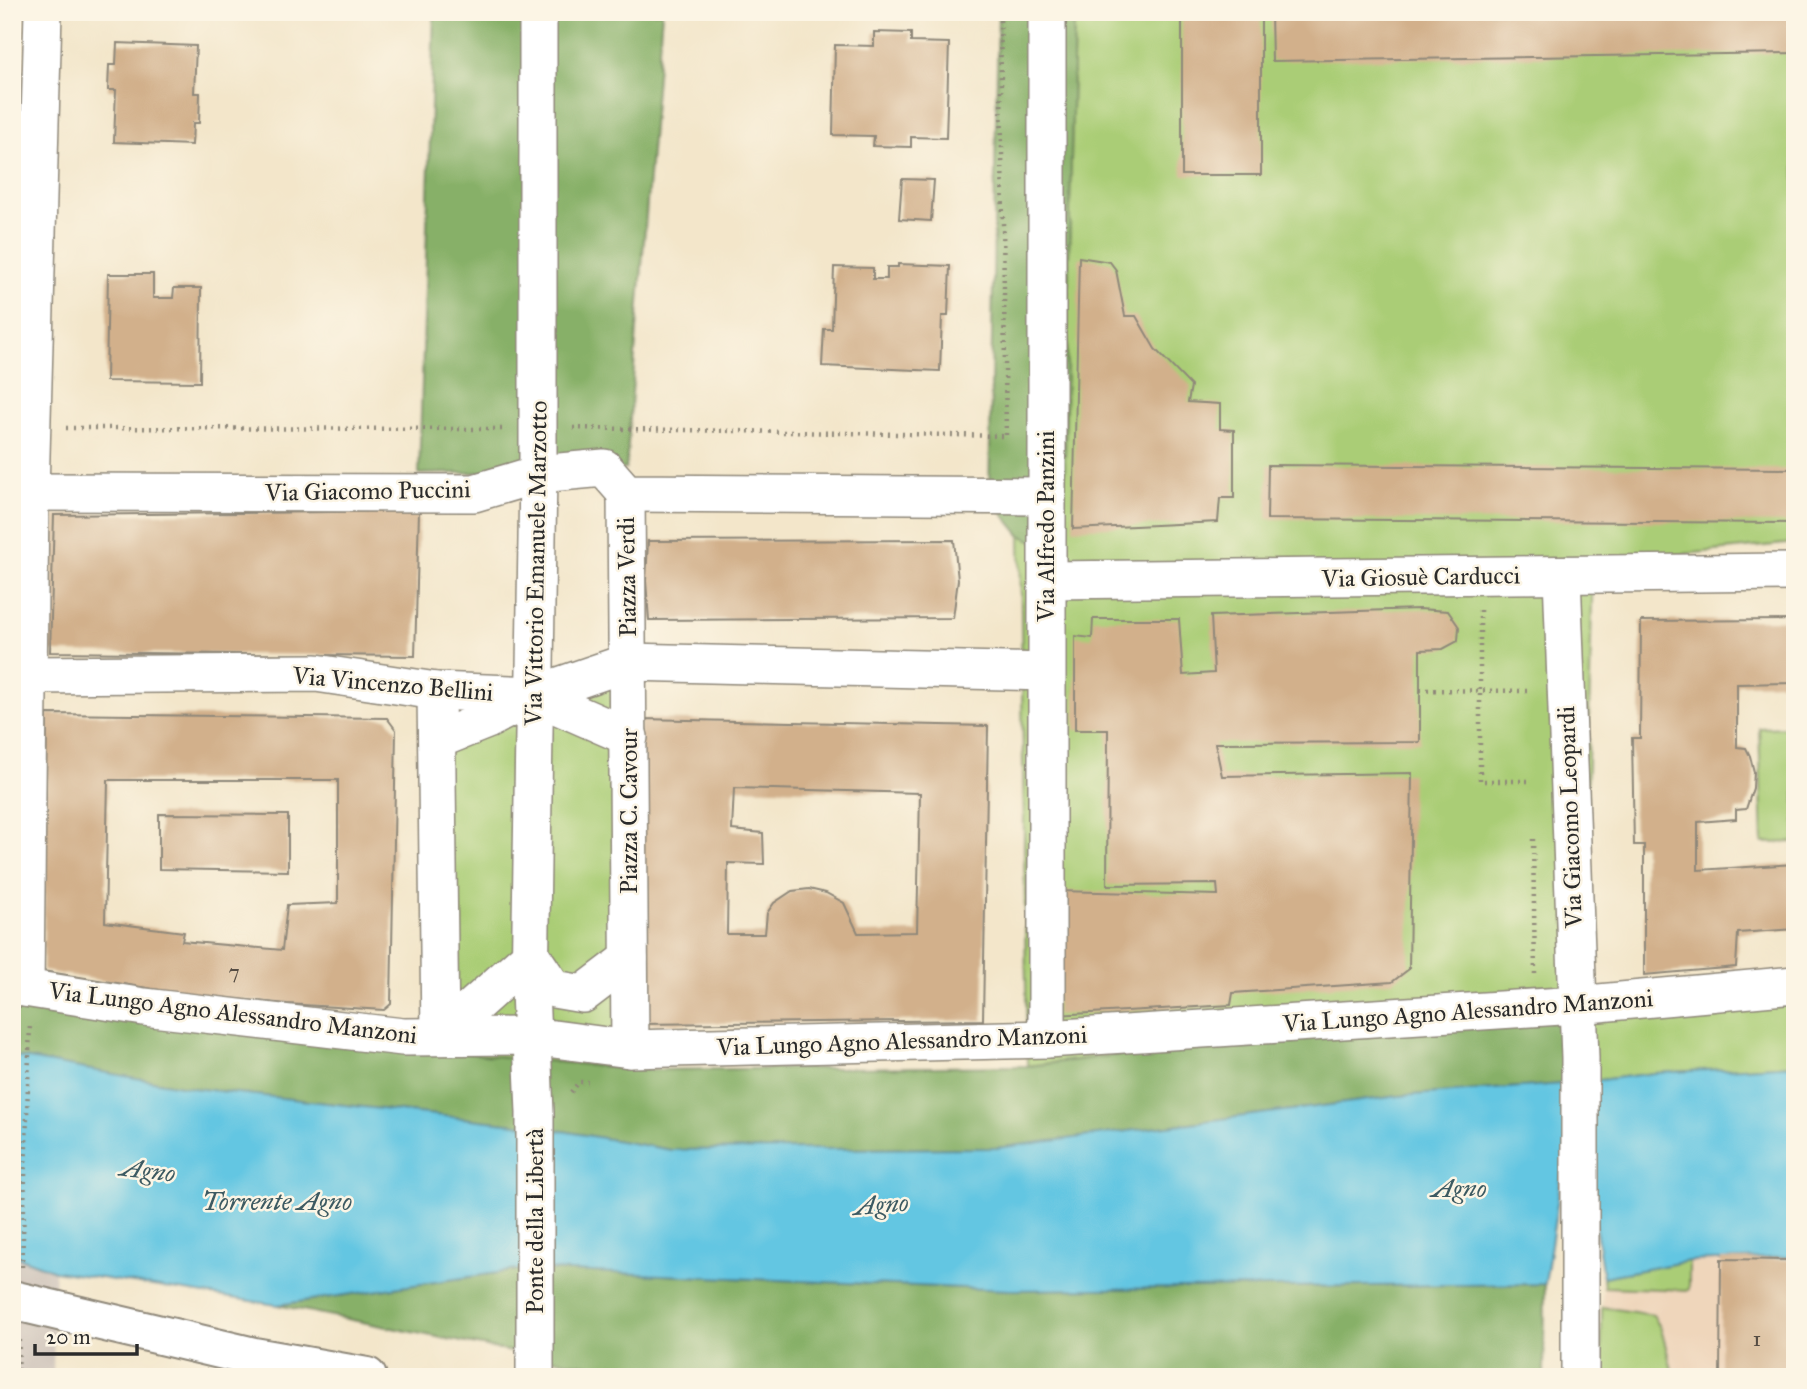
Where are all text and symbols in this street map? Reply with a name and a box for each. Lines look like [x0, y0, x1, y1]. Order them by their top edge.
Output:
street label: Via Vittorio Emanuele Marzotto [518, 400, 554, 727]
street label: Via Alfredo Panzini [1031, 430, 1061, 623]
street label: Via Giacomo Puccini [264, 474, 471, 508]
street label: Piazza Verdi [611, 516, 643, 638]
street label: Via Giosuè Carducci [1320, 560, 1521, 594]
street label: Via Vincenzo Bellini [290, 660, 495, 708]
street label: Via Giacomo Leopardi [1551, 705, 1589, 930]
street label: Piazza C. Cavour [614, 728, 644, 894]
house number: 7 [228, 959, 240, 985]
street label: Via Lungo Agno Alessandro Manzoni [46, 975, 419, 1051]
street label: Via Lungo Agno Alessandro Manzoni [1281, 983, 1654, 1039]
street label: Via Lungo Agno Alessandro Manzoni [715, 1020, 1088, 1062]
street label: Ponte della Libertà [520, 1127, 550, 1314]
water label: Agno [116, 1150, 177, 1189]
water label: Agno [1428, 1172, 1487, 1204]
water label: Torrente Agno [202, 1185, 352, 1217]
water label: Agno [849, 1186, 910, 1222]
scale bar [35, 1312, 136, 1356]
text: 20 m [46, 1324, 91, 1350]
house number: 1 [1753, 1326, 1761, 1352]

